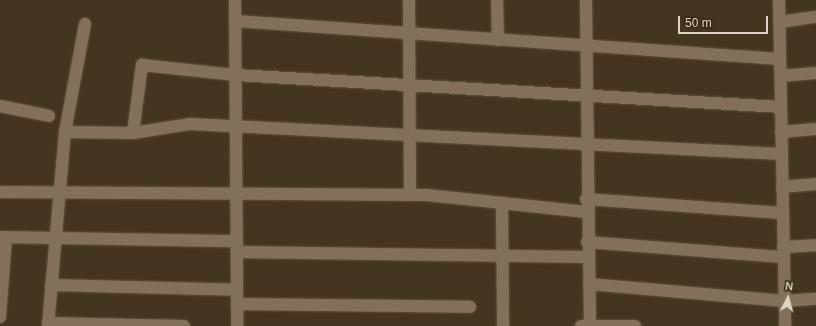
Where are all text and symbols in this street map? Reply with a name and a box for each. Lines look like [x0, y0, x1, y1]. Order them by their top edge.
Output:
scale bar [680, 8, 770, 34]
text: 50 m [685, 16, 712, 30]
north arrow [768, 278, 808, 318]
text: N [785, 280, 794, 292]

